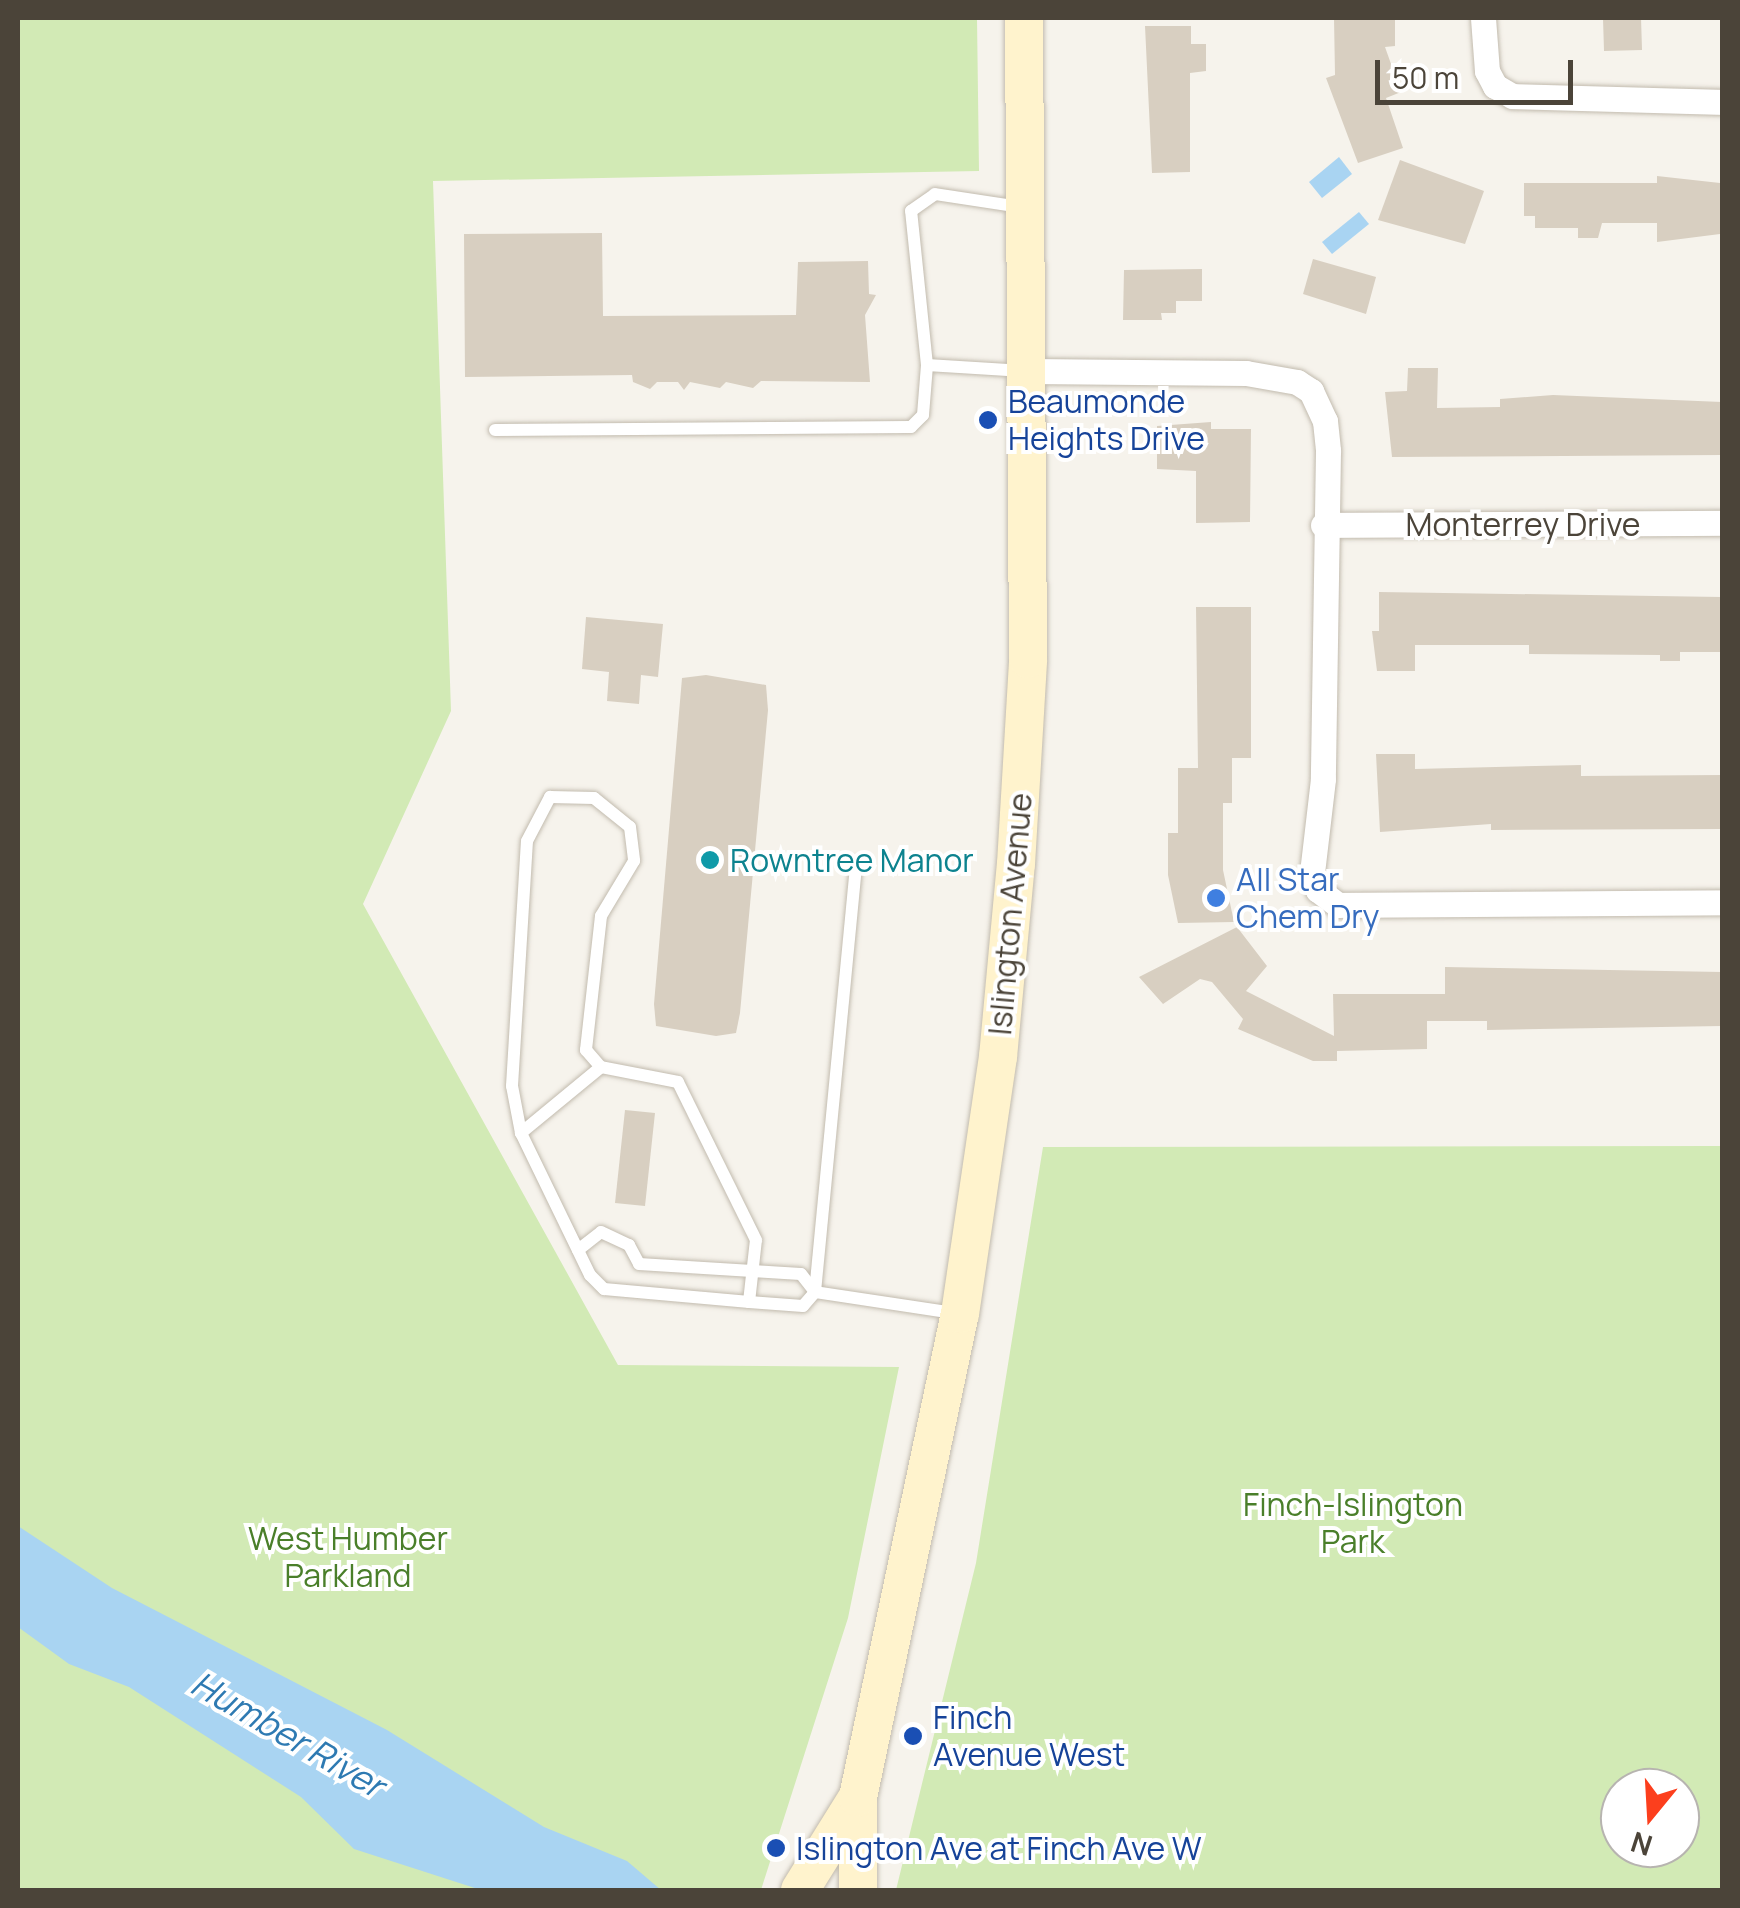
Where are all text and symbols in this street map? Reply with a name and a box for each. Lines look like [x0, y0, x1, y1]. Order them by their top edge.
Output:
scale bar [1380, 40, 1578, 102]
text: 50 m [1392, 57, 1459, 98]
place label: Beaumonde Heights Drive [1008, 383, 1205, 458]
marker: Beaumonde Heights Drive [977, 409, 999, 431]
street label: Monterrey Drive [1406, 505, 1640, 543]
street label: Islington Avenue [980, 791, 1040, 1037]
place label: Rowntree Manor [730, 841, 974, 879]
marker: Rowntree Manor [699, 849, 721, 871]
place label: All Star Chem Dry [1236, 861, 1379, 936]
marker: All Star Chem Dry [1205, 887, 1227, 909]
park label: Finch-Islington Park [1243, 1486, 1463, 1561]
park label: West Humber Parkland [248, 1520, 448, 1595]
water label: Humber River [184, 1662, 392, 1806]
place label: Finch Avenue West [933, 1699, 1125, 1774]
marker: Finch Avenue West [902, 1725, 924, 1747]
north arrow [1600, 1768, 1700, 1868]
text: N [1626, 1823, 1657, 1866]
place label: Islington Ave at Finch Ave W [796, 1829, 1202, 1867]
marker: Islington Ave at Finch Ave W [765, 1837, 787, 1859]

